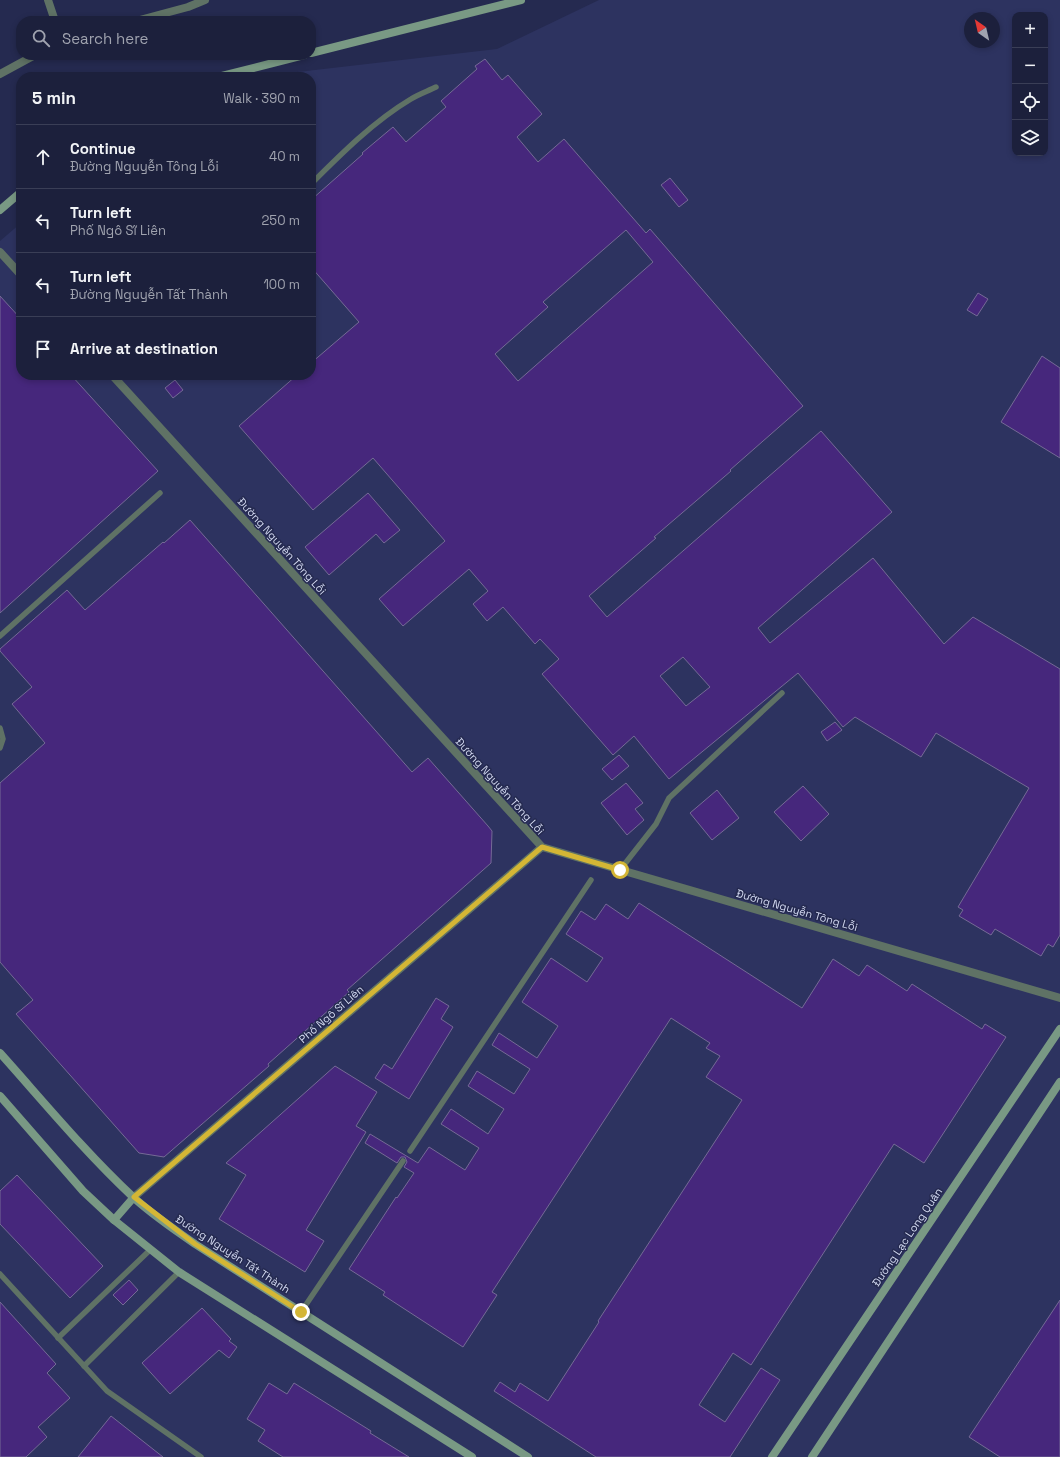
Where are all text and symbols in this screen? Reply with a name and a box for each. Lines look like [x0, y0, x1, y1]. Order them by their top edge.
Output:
north arrow [964, 12, 1000, 48]
map controls [1012, 12, 1048, 156]
button: + [1012, 12, 1048, 48]
search box [16, 16, 316, 60]
icon: search [30, 27, 52, 49]
text: Search here [62, 29, 148, 48]
button: − [1012, 48, 1048, 84]
button: locate [1012, 84, 1048, 120]
text: 5 min [32, 87, 76, 109]
text: Walk · 390 m [223, 90, 300, 107]
button: layers [1012, 120, 1048, 156]
text: Continue [70, 139, 136, 158]
icon: ahead [32, 146, 54, 168]
text: 40 m [269, 148, 300, 165]
text: Đường Nguyễn Tông Lỗi [70, 158, 219, 175]
text: Turn left [70, 203, 132, 222]
icon: left [32, 210, 54, 232]
text: 250 m [262, 212, 300, 229]
text: Phố Ngô Sĩ Liên [70, 222, 166, 239]
text: Turn left [70, 267, 132, 286]
icon: left [32, 274, 54, 296]
text: 100 m [263, 276, 300, 293]
text: Đường Nguyễn Tất Thành [70, 286, 228, 303]
icon: arrive [32, 338, 54, 360]
text: Arrive at destination [70, 339, 218, 358]
street label: Đường Nguyễn Tông Lỗi [235, 495, 329, 598]
street label: Đường Nguyễn Tông Lỗi [453, 735, 547, 838]
route start [611, 861, 629, 879]
street label: Đường Nguyễn Tông Lỗi [735, 886, 860, 934]
street label: Phố Ngô Sĩ Liên [296, 982, 366, 1046]
street label: Đường Lạc Long Quân [869, 1185, 945, 1289]
street label: Đường Nguyễn Tất Thành [173, 1212, 293, 1296]
route end [292, 1303, 310, 1321]

